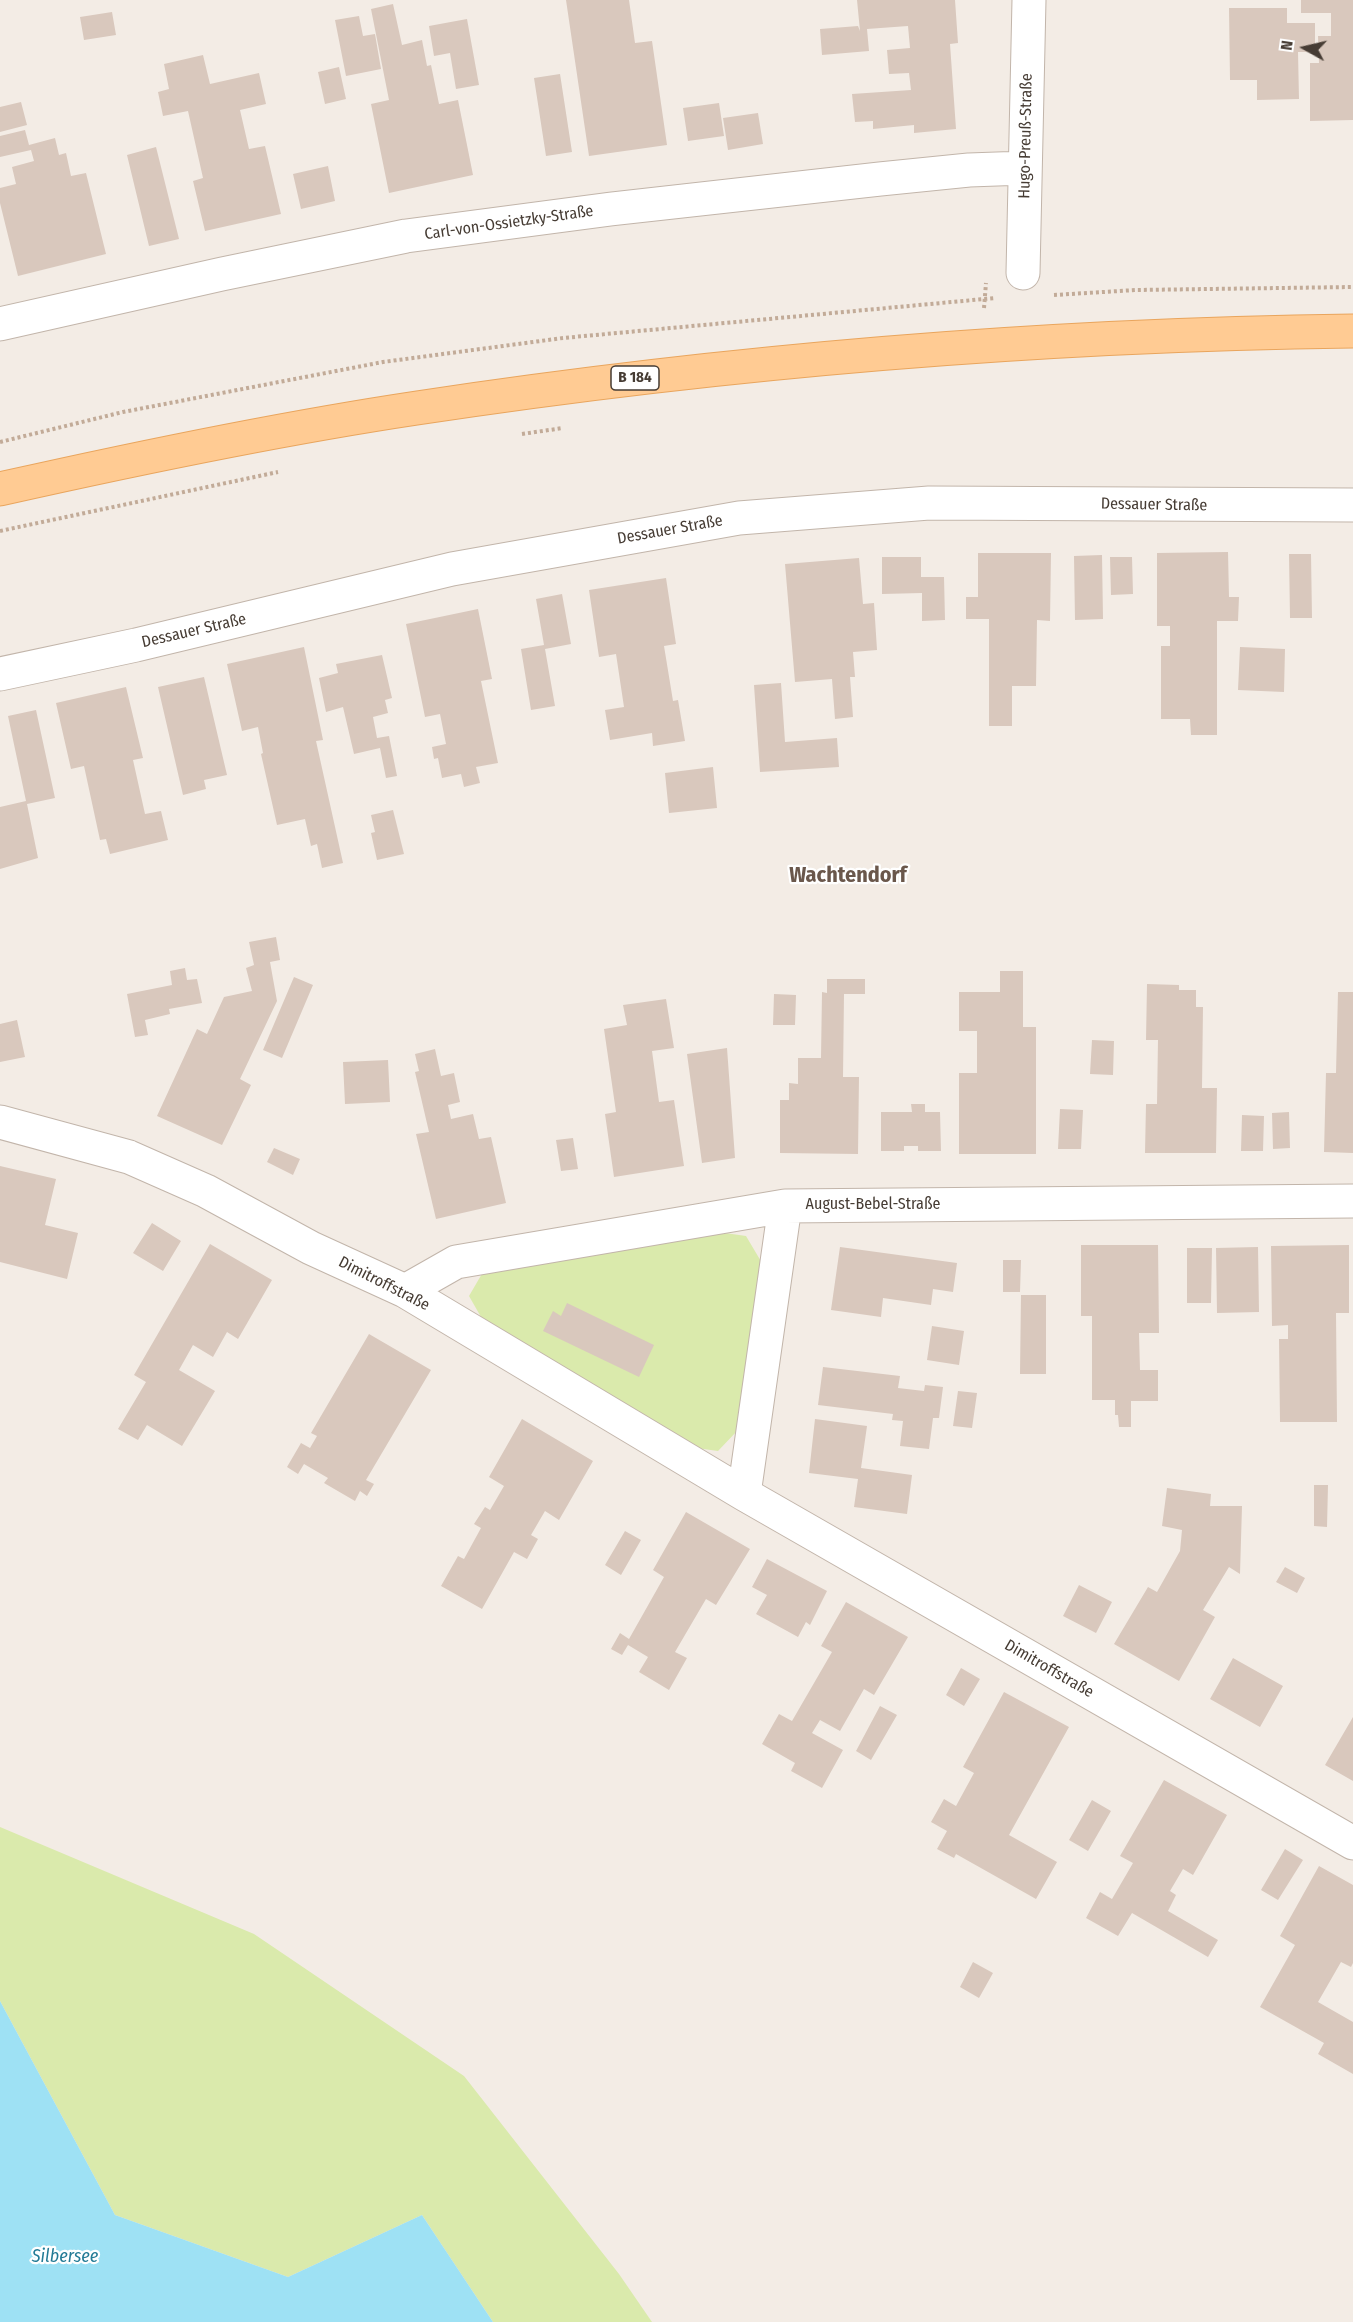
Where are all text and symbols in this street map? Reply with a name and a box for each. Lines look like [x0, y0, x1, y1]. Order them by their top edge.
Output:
north arrow [1275, 18, 1335, 78]
text: N [1277, 39, 1297, 51]
street label: Hugo-Preuß-Straße [1015, 73, 1037, 199]
street label: Carl-von-Ossietzky-Straße [423, 202, 595, 244]
road number: B 184 [611, 366, 659, 390]
street label: Dessauer Straße [1101, 494, 1207, 516]
street label: Dessauer Straße [616, 511, 724, 549]
street label: Dessauer Straße [140, 610, 248, 652]
district label: Wachtendorf [789, 863, 907, 889]
street label: August-Bebel-Straße [806, 1195, 940, 1215]
street label: Dimitroffstraße [335, 1253, 433, 1315]
street label: Dimitroffstraße [1001, 1636, 1097, 1702]
water label: Silbersee [32, 2246, 98, 2268]

